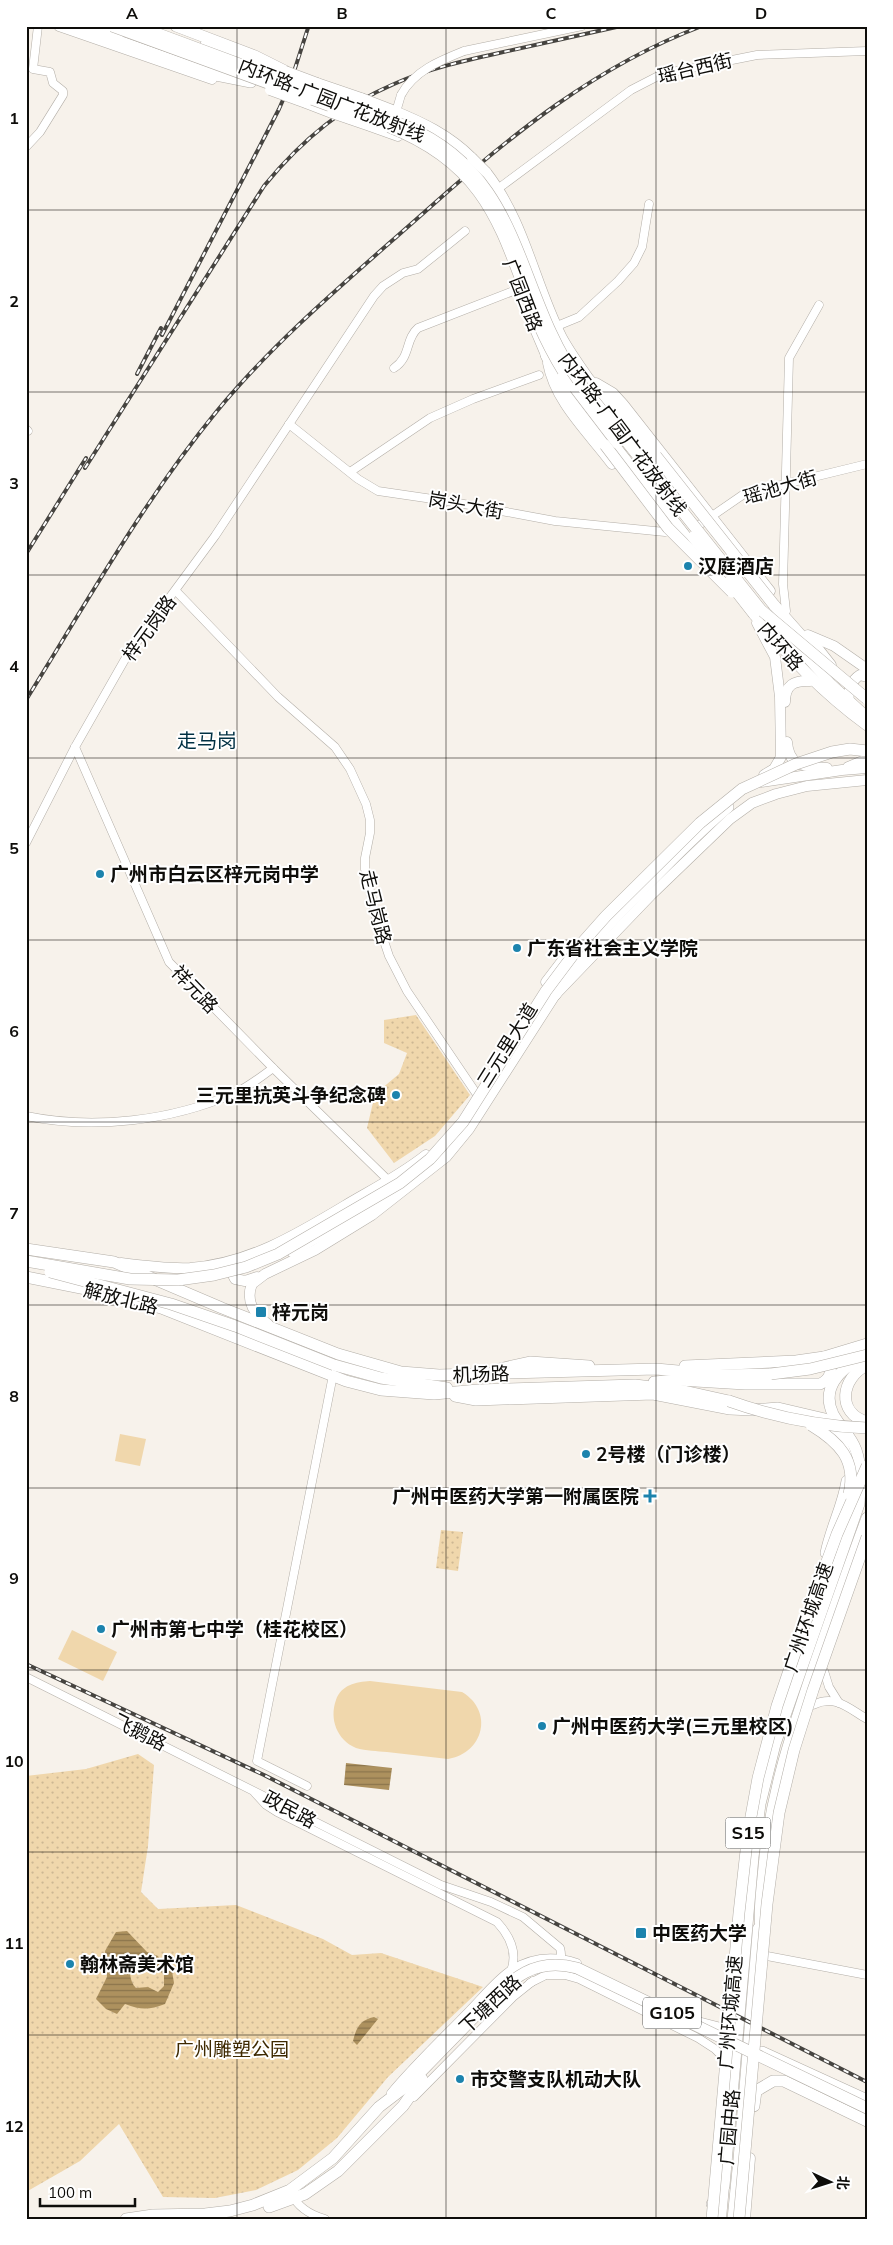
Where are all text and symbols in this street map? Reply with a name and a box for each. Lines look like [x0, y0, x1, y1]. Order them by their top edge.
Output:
text: A [126, 3, 138, 23]
text: B [336, 3, 348, 23]
text: C [546, 3, 557, 23]
text: D [755, 3, 767, 23]
street label: 瑶台西街 [655, 48, 735, 88]
street label: 内环路-广园广花放射线 [235, 53, 429, 147]
text: 1 [9, 108, 19, 128]
street label: 广园西路 [498, 255, 548, 335]
text: 2 [9, 291, 19, 311]
street label: 内环路-广园广花放射线 [554, 348, 692, 520]
street label: 瑶池大街 [740, 465, 820, 509]
text: 3 [9, 473, 19, 493]
street label: 岗头大街 [426, 487, 506, 523]
place label: 汉庭酒店 [698, 554, 774, 578]
marker: 汉庭酒店 [682, 560, 694, 572]
street label: 梓元岗路 [117, 590, 181, 666]
street label: 内环路 [753, 617, 809, 675]
text: 4 [9, 656, 19, 676]
district label: 走马岗 [177, 728, 237, 753]
text: 5 [9, 838, 19, 858]
place label: 广州市白云区梓元岗中学 [110, 862, 319, 886]
street label: 走马岗路 [355, 867, 397, 947]
marker: 广州市白云区梓元岗中学 [94, 868, 106, 880]
place label: 广东省社会主义学院 [527, 936, 698, 960]
marker: 广东省社会主义学院 [511, 942, 523, 954]
street label: 祥元路 [167, 960, 223, 1018]
street label: 三元里大道 [472, 998, 542, 1092]
text: 6 [9, 1021, 19, 1041]
place label: 三元里抗英斗争纪念碑 [196, 1083, 386, 1107]
marker: 三元里抗英斗争纪念碑 [390, 1089, 402, 1101]
text: 7 [9, 1203, 19, 1223]
street label: 解放北路 [81, 1277, 161, 1319]
place label: 梓元岗 [272, 1300, 329, 1324]
marker: 梓元岗 [254, 1305, 268, 1319]
street label: 机场路 [452, 1361, 510, 1387]
text: 8 [9, 1386, 19, 1406]
place label: 2号楼（门诊楼） [596, 1442, 740, 1466]
marker: 2号楼（门诊楼） [580, 1448, 592, 1460]
place label: 广州中医药大学第一附属医院 [392, 1484, 639, 1508]
marker: 广州中医药大学第一附属医院 [643, 1489, 657, 1503]
street label: 广州环城高速 [778, 1559, 838, 1675]
text: 9 [9, 1568, 19, 1588]
place label: 广州市第七中学（桂花校区） [111, 1617, 358, 1641]
marker: 广州市第七中学（桂花校区） [95, 1623, 107, 1635]
street label: 飞鹅路 [109, 1708, 171, 1756]
place label: 广州中医药大学(三元里校区) [552, 1714, 794, 1738]
marker: 广州中医药大学(三元里校区) [536, 1720, 548, 1732]
text: 10 [4, 1751, 24, 1771]
street label: 政民路 [259, 1785, 321, 1833]
road number: S15 [726, 1818, 770, 1849]
place label: 中医药大学 [652, 1921, 747, 1945]
marker: 中医药大学 [634, 1926, 648, 1940]
text: 11 [4, 1933, 24, 1953]
place label: 翰林斋美术馆 [80, 1952, 194, 1976]
street label: 广州环城高速 [713, 1954, 747, 2070]
marker: 翰林斋美术馆 [64, 1958, 76, 1970]
street label: 下塘西路 [454, 1969, 526, 2039]
road number: G105 [643, 1998, 701, 2029]
park label: 广州雕塑公园 [175, 2037, 289, 2061]
place label: 市交警支队机动大队 [470, 2067, 641, 2091]
marker: 市交警支队机动大队 [454, 2073, 466, 2085]
street label: 广园中路 [714, 2088, 744, 2166]
text: 12 [4, 2116, 24, 2136]
north arrow [806, 2158, 856, 2208]
scale bar [40, 2175, 135, 2207]
text: 北 [834, 2175, 852, 2191]
text: 100 m [48, 2183, 92, 2202]

